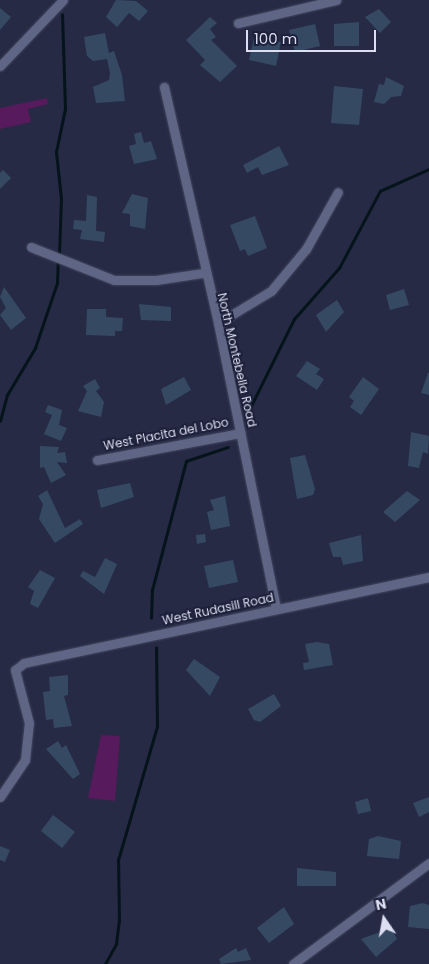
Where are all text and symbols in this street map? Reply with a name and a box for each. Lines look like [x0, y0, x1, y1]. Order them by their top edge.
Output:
scale bar [249, 20, 379, 52]
text: 100 m [254, 28, 297, 49]
street label: North Montebella Road [215, 291, 259, 429]
street label: West Placita del Lobo [102, 415, 230, 453]
street label: West Rudasill Road [161, 590, 275, 628]
text: N [374, 893, 388, 915]
north arrow [359, 894, 409, 944]

